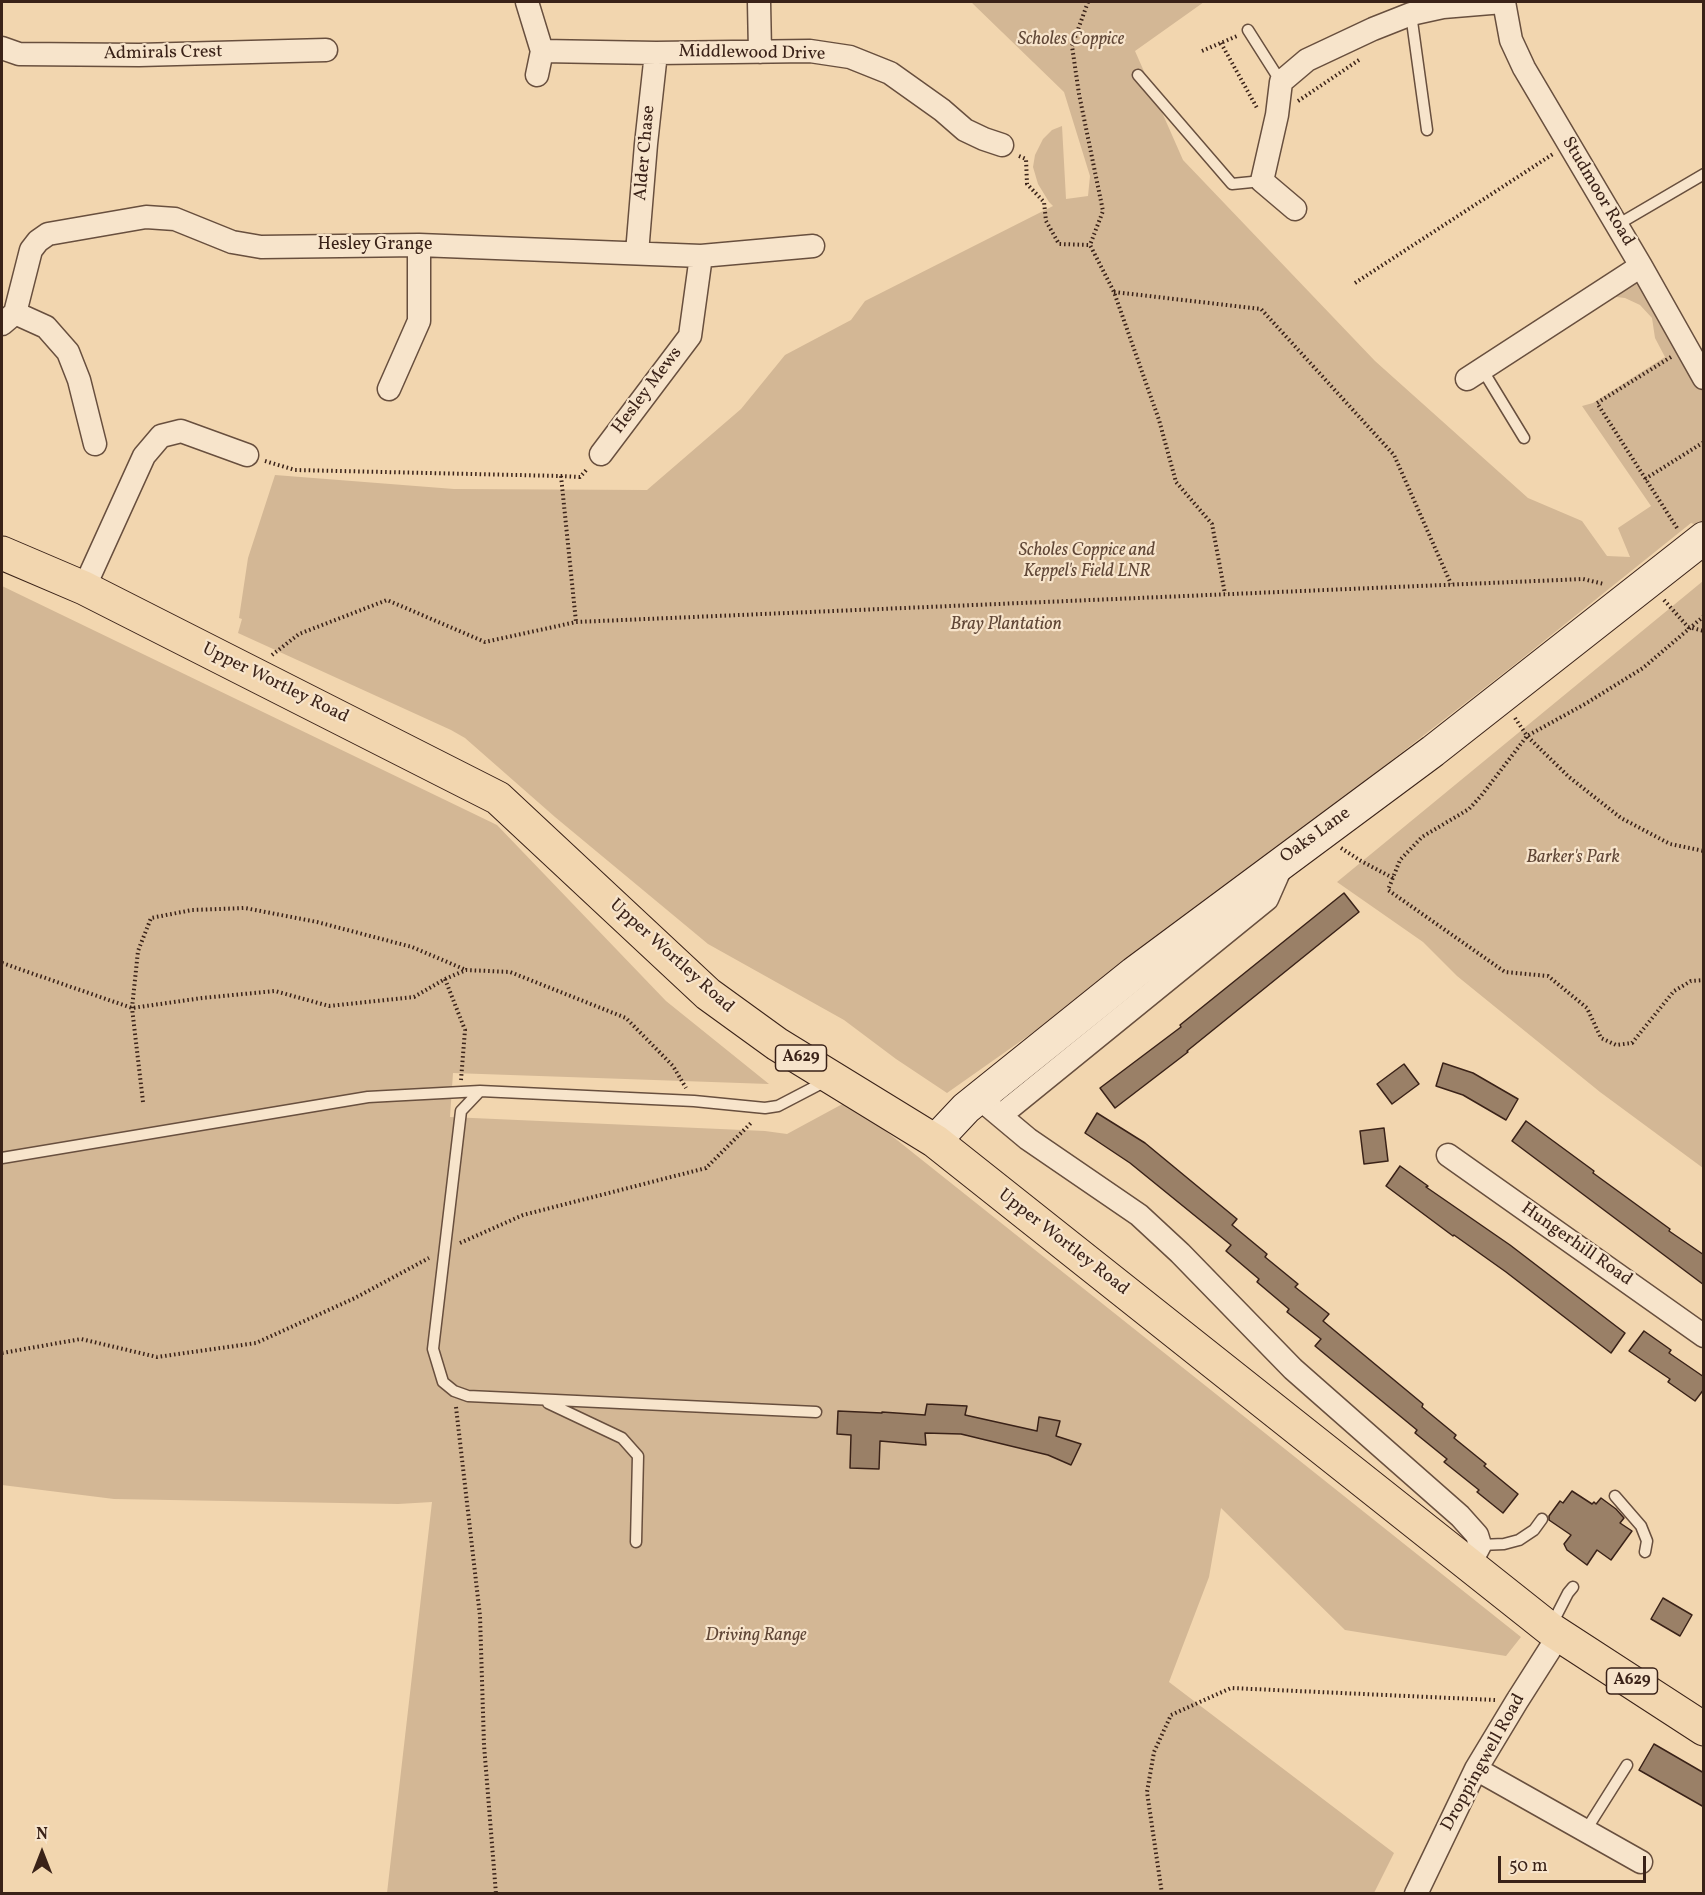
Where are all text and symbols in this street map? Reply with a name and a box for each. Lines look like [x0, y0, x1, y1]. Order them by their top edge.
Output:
park label: Scholes Coppice [1018, 30, 1124, 52]
street label: Admirals Crest [103, 42, 223, 66]
street label: Middlewood Drive [678, 42, 826, 66]
street label: Alder Chase [631, 104, 661, 202]
street label: Studmoor Road [1556, 134, 1638, 250]
street label: Hesley Grange [317, 235, 433, 257]
street label: Hesley Mews [608, 343, 688, 439]
park label: Scholes Coppice and Keppel's Field LNR [1019, 541, 1155, 584]
park label: Bray Plantation [950, 615, 1062, 637]
street label: Upper Wortley Road [198, 639, 352, 729]
street label: Oaks Lane [1277, 803, 1355, 869]
park label: Barker's Park [1526, 848, 1620, 870]
street label: Upper Wortley Road [604, 895, 738, 1019]
road number: A629 [776, 1045, 826, 1071]
street label: Upper Wortley Road [993, 1185, 1133, 1301]
street label: Hungerhill Road [1516, 1199, 1636, 1291]
park label: Driving Range [705, 1626, 807, 1648]
road number: A629 [1606, 1668, 1658, 1694]
street label: Droppingwell Road [1437, 1691, 1531, 1835]
north arrow [12, 1823, 72, 1883]
text: N [36, 1824, 48, 1846]
scale bar [1501, 1844, 1650, 1882]
text: 50 m [1509, 1854, 1548, 1879]

